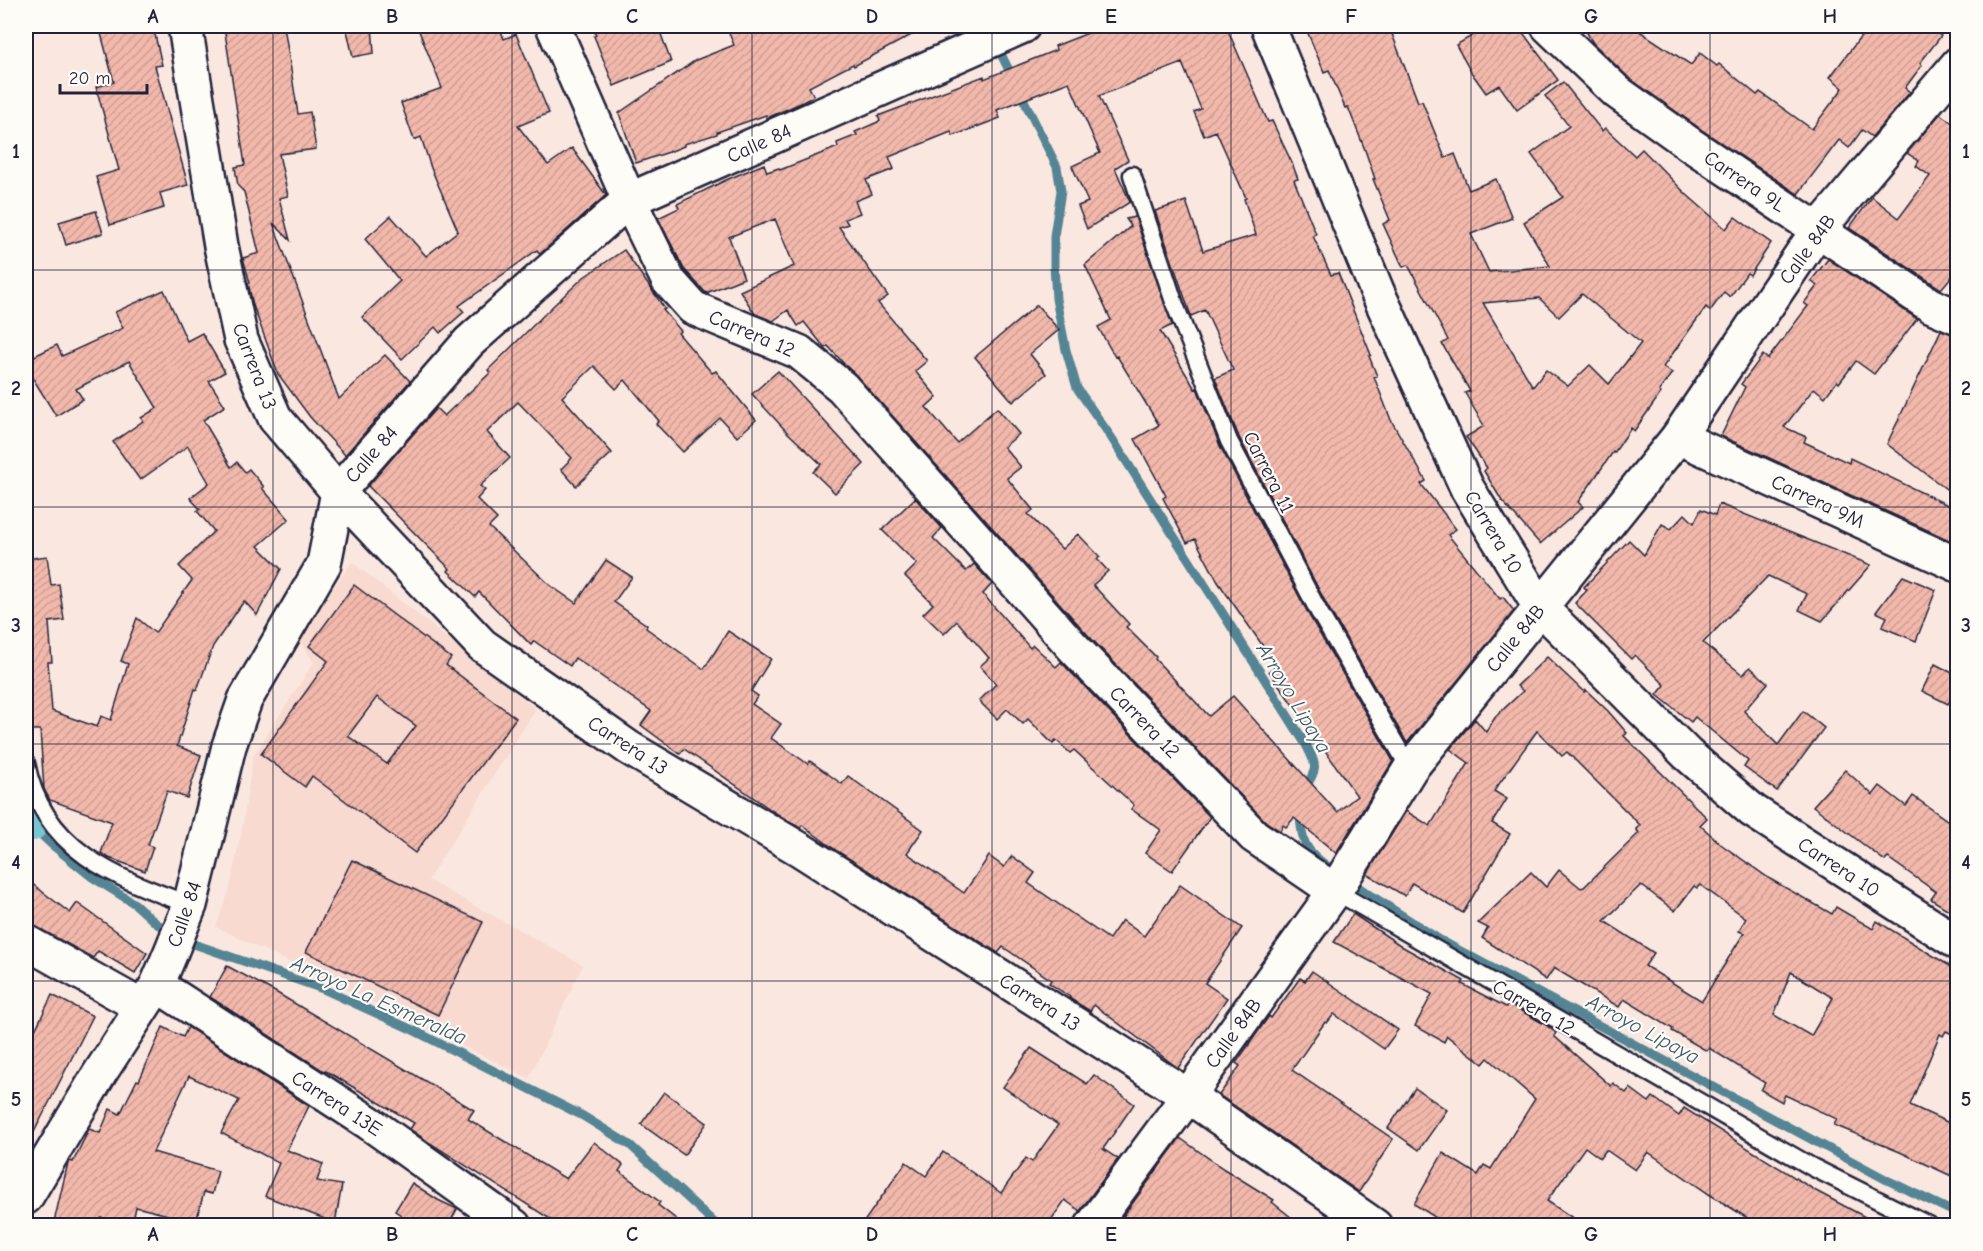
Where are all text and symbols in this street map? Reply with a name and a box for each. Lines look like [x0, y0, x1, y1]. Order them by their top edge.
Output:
text: A [147, 5, 159, 28]
text: B [386, 5, 398, 28]
text: C [626, 5, 638, 28]
text: D [866, 5, 878, 28]
text: E [1105, 5, 1117, 28]
text: F [1345, 5, 1357, 28]
text: G [1584, 5, 1598, 28]
text: H [1823, 5, 1837, 28]
scale bar [60, 57, 147, 95]
text: 20 m [69, 68, 110, 89]
street label: Calle 84 [723, 119, 795, 168]
text: 1 [12, 140, 20, 163]
text: 1 [1962, 140, 1970, 163]
street label: Carrera 9L [1700, 146, 1790, 217]
street label: Calle 84B [1774, 210, 1840, 289]
street label: Carrera 12 [705, 305, 798, 362]
street label: Carrera 13 [228, 320, 282, 413]
text: 2 [11, 377, 21, 400]
text: 2 [1961, 377, 1971, 400]
street label: Calle 84 [340, 421, 402, 488]
street label: Carrera 11 [1238, 428, 1299, 517]
street label: Carrera 9M [1768, 470, 1868, 533]
street label: Carrera 10 [1460, 487, 1527, 578]
street label: Calle 84B [1481, 600, 1550, 677]
text: 3 [11, 614, 21, 637]
text: 3 [1961, 614, 1971, 637]
water label: Arroyo Lipaya [1251, 638, 1336, 758]
street label: Carrera 12 [1105, 682, 1185, 763]
street label: Carrera 13 [583, 711, 672, 780]
street label: Carrera 10 [1794, 833, 1884, 902]
text: 4 [11, 851, 21, 874]
text: 4 [1961, 851, 1971, 874]
street label: Calle 84 [163, 878, 206, 950]
water label: Arroyo La Esmeralda [287, 950, 471, 1050]
street label: Carrera 13 [995, 969, 1084, 1036]
street label: Carrera 12 [1489, 975, 1579, 1040]
water label: Arroyo Lipaya [1582, 989, 1704, 1069]
street label: Calle 84B [1200, 994, 1266, 1073]
street label: Carrera 13E [287, 1066, 386, 1141]
text: 5 [11, 1088, 21, 1111]
text: 5 [1961, 1088, 1971, 1111]
text: A [147, 1223, 159, 1246]
text: B [386, 1223, 398, 1246]
text: C [626, 1223, 638, 1246]
text: D [866, 1223, 878, 1246]
text: E [1105, 1223, 1117, 1246]
text: F [1345, 1223, 1357, 1246]
text: G [1584, 1223, 1598, 1246]
text: H [1823, 1223, 1837, 1246]

